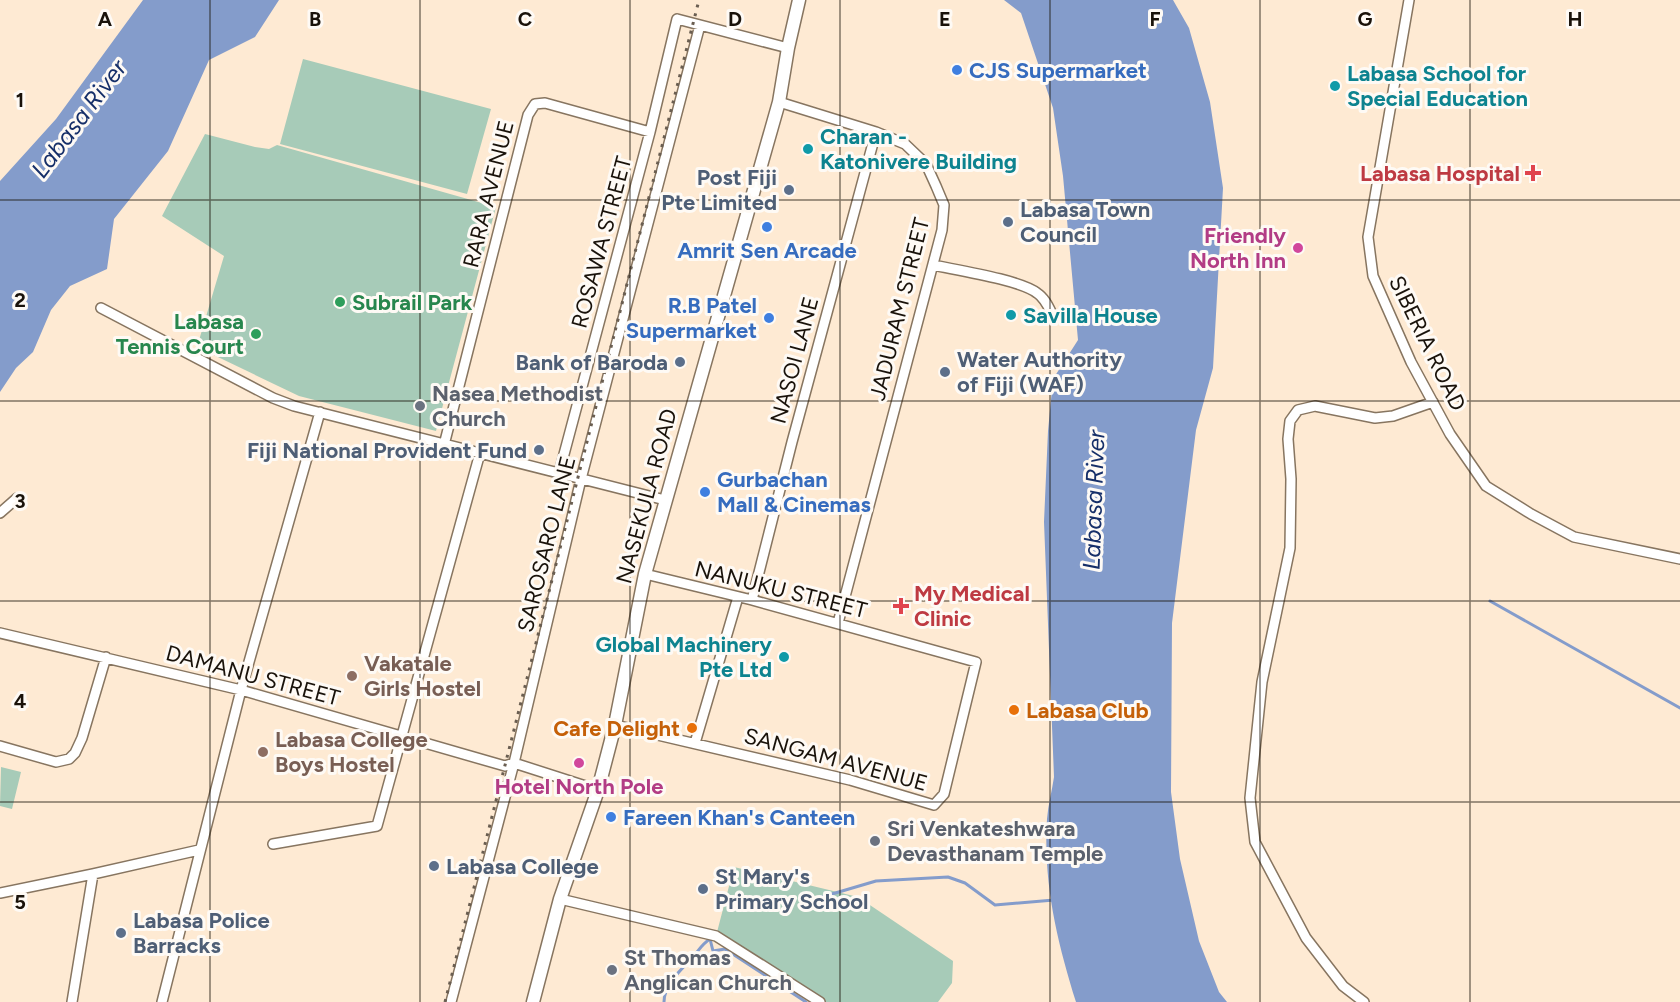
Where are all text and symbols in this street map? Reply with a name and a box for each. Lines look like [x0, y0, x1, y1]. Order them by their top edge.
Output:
text: A [98, 7, 113, 31]
text: B [309, 7, 321, 31]
text: C [518, 7, 532, 31]
text: D [728, 7, 742, 31]
text: E [939, 7, 951, 31]
text: F [1149, 7, 1161, 31]
text: G [1358, 7, 1373, 31]
text: H [1568, 7, 1583, 31]
water label: Labasa River [25, 53, 133, 183]
place label: CJS Supermarket [969, 57, 1147, 84]
place label: Labasa School for Special Education [1347, 60, 1528, 112]
marker: CJS Supermarket [950, 63, 964, 77]
marker: Labasa School for Special Education [1328, 79, 1342, 93]
text: 1 [16, 88, 24, 112]
street label: RARA AVENUE [457, 118, 520, 270]
place label: Charan - Katonivere Building [820, 123, 1017, 175]
marker: Charan - Katonivere Building [801, 142, 815, 156]
street label: ROSAWA STREET [566, 153, 637, 331]
place label: Labasa Hospital [1360, 160, 1520, 187]
place label: Post Fiji Pte Limited [661, 164, 777, 216]
marker: Labasa Hospital [1524, 164, 1542, 182]
marker: Post Fiji Pte Limited [782, 183, 796, 197]
place label: Labasa Town Council [1020, 196, 1150, 248]
street label: JADURAM STREET [864, 215, 935, 403]
marker: Labasa Town Council [1001, 215, 1015, 229]
marker: Amrit Sen Arcade [760, 220, 774, 234]
place label: Friendly North Inn [1190, 222, 1286, 274]
place label: Amrit Sen Arcade [677, 237, 857, 264]
marker: Friendly North Inn [1291, 241, 1305, 255]
street label: SIBERIA ROAD [1383, 271, 1472, 415]
text: 2 [14, 288, 26, 312]
place label: Subrail Park [352, 289, 473, 316]
place label: R.B Patel Supermarket [626, 292, 757, 344]
street label: NASOI LANE [765, 294, 824, 427]
marker: Subrail Park [333, 295, 347, 309]
place label: Savilla House [1023, 302, 1158, 329]
place label: Labasa Tennis Court [116, 308, 244, 360]
marker: Savilla House [1004, 308, 1018, 322]
marker: R.B Patel Supermarket [762, 311, 776, 325]
marker: Labasa Tennis Court [249, 327, 263, 341]
place label: Water Authority of Fiji (WAF) [957, 346, 1122, 398]
place label: Bank of Baroda [515, 349, 668, 376]
marker: Bank of Baroda [673, 355, 687, 369]
marker: Water Authority of Fiji (WAF) [938, 365, 952, 379]
place label: Nasea Methodist Church [432, 380, 603, 432]
marker: Nasea Methodist Church [413, 399, 427, 413]
street label: NASEKULA ROAD [610, 406, 683, 587]
water label: Labasa River [1077, 429, 1110, 571]
place label: Fiji National Provident Fund [247, 437, 527, 464]
marker: Fiji National Provident Fund [532, 443, 546, 457]
street label: SAROSARO LANE [512, 453, 581, 635]
place label: Gurbachan Mall & Cinemas [717, 466, 871, 518]
marker: Gurbachan Mall & Cinemas [698, 485, 712, 499]
text: 3 [14, 489, 26, 513]
street label: NANUKU STREET [692, 555, 870, 624]
place label: My Medical Clinic [914, 580, 1030, 632]
marker: My Medical Clinic [892, 597, 910, 615]
place label: Global Machinery Pte Ltd [595, 631, 772, 683]
street label: DAMANU STREET [163, 639, 343, 712]
place label: Vakatale Girls Hostel [364, 650, 481, 702]
marker: Global Machinery Pte Ltd [777, 650, 791, 664]
marker: Vakatale Girls Hostel [345, 669, 359, 683]
text: 4 [14, 689, 27, 713]
place label: Labasa Club [1026, 697, 1149, 724]
marker: Labasa Club [1007, 703, 1021, 717]
place label: Cafe Delight [553, 715, 680, 742]
marker: Cafe Delight [685, 721, 699, 735]
street label: SANGAM AVENUE [741, 722, 931, 797]
place label: Labasa College Boys Hostel [275, 726, 428, 778]
marker: Labasa College Boys Hostel [256, 745, 270, 759]
marker: Hotel North Pole [572, 756, 586, 770]
place label: Hotel North Pole [495, 773, 663, 800]
place label: Fareen Khan's Canteen [623, 804, 855, 831]
marker: Fareen Khan's Canteen [604, 810, 618, 824]
place label: Sri Venkateshwara Devasthanam Temple [887, 815, 1103, 867]
marker: Sri Venkateshwara Devasthanam Temple [868, 834, 882, 848]
place label: Labasa College [446, 853, 599, 880]
marker: Labasa College [427, 859, 441, 873]
place label: St Mary's Primary School [715, 863, 868, 915]
marker: St Mary's Primary School [696, 882, 710, 896]
text: 5 [14, 890, 26, 914]
place label: Labasa Police Barracks [133, 907, 270, 959]
marker: Labasa Police Barracks [114, 926, 128, 940]
place label: St Thomas Anglican Church [624, 944, 792, 996]
marker: St Thomas Anglican Church [605, 963, 619, 977]

